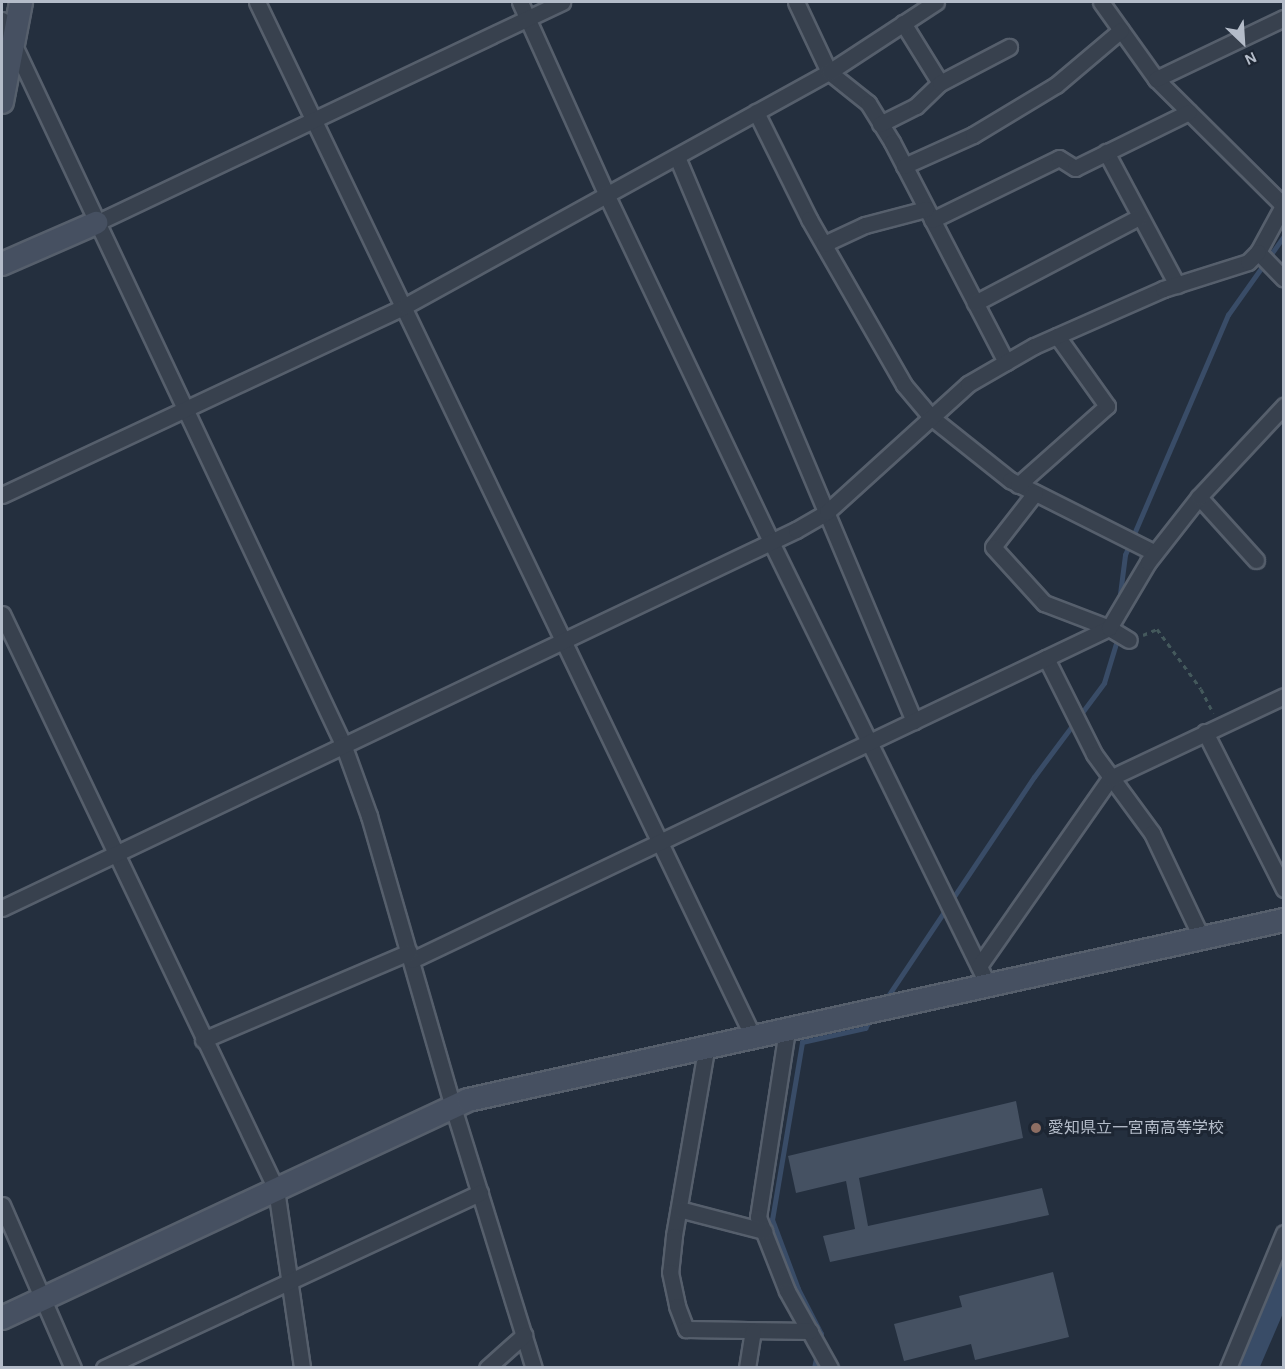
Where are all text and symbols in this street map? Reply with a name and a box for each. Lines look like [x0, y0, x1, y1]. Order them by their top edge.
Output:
north arrow [1213, 12, 1273, 72]
text: N [1242, 49, 1259, 68]
place label: 愛知県立一宮南高等学校 [1048, 1118, 1224, 1138]
marker: 愛知県立一宮南高等学校 [1029, 1121, 1043, 1135]

